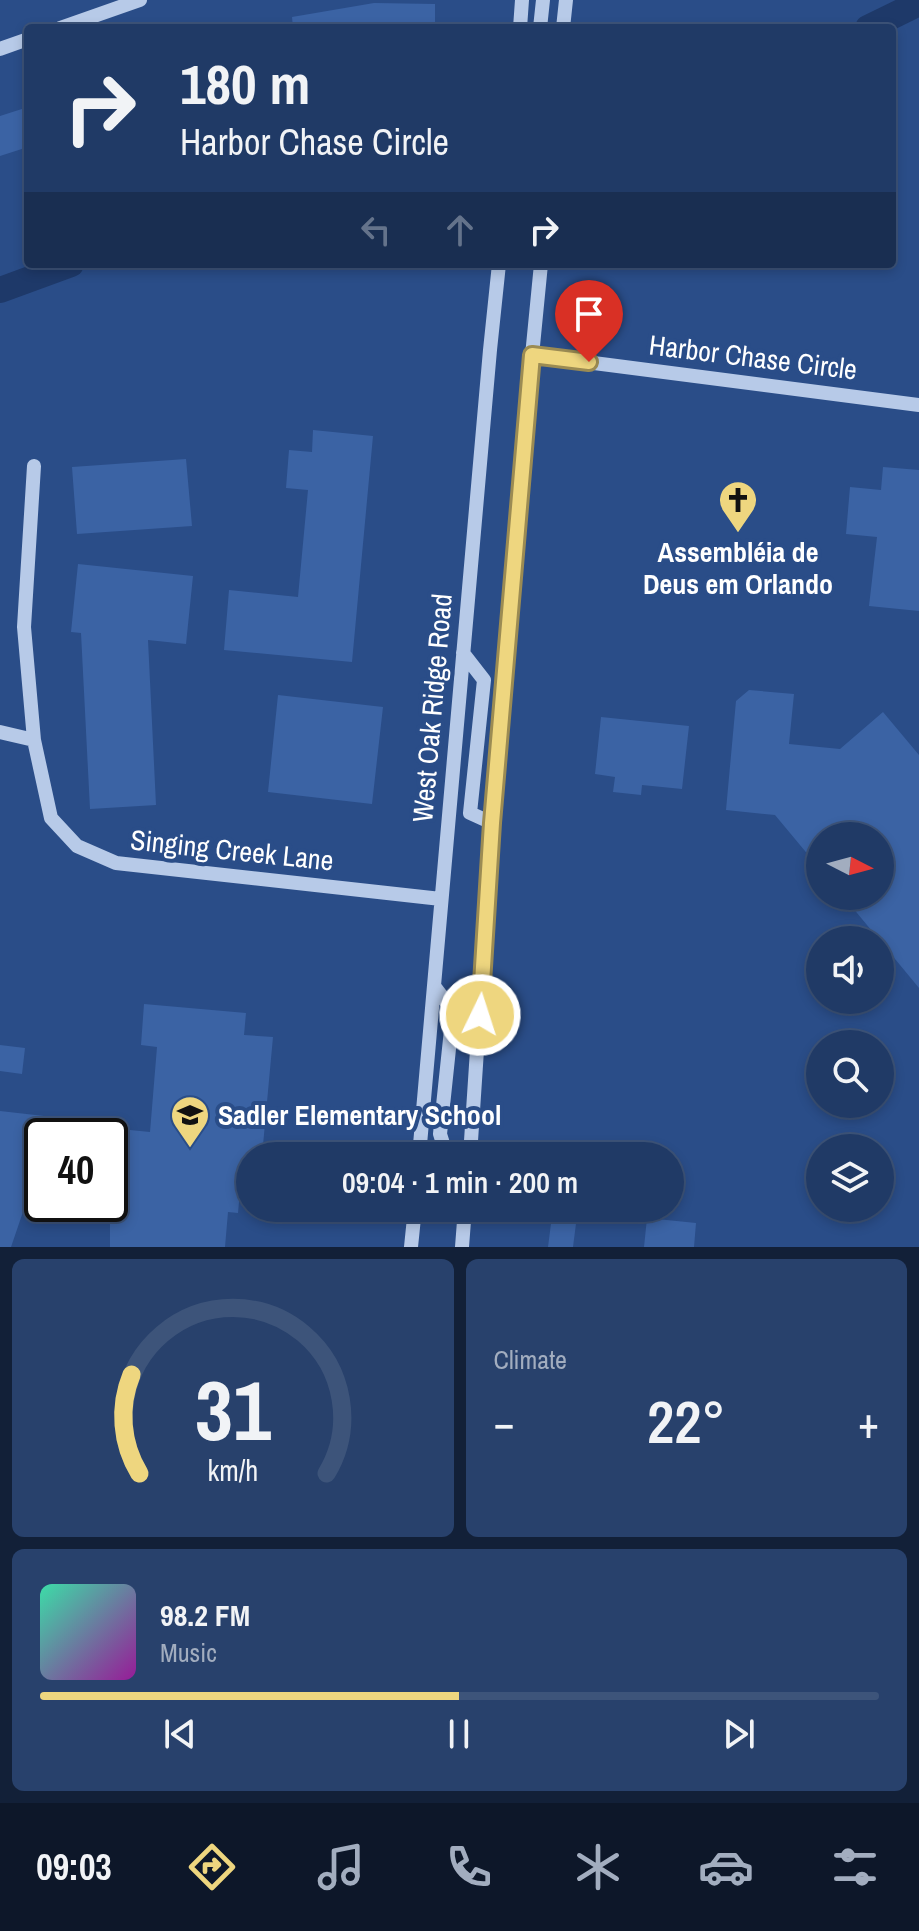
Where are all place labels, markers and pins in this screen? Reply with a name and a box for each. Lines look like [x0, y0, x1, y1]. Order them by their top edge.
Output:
pin [555, 280, 623, 362]
church icon: Assembléia de Deus em Orlando [717, 479, 759, 534]
place label: Assembléia de Deus em Orlando [643, 533, 833, 603]
school or university icon: Sadler Elementary School [169, 1094, 211, 1149]
place label: Sadler Elementary School [218, 1096, 501, 1134]

